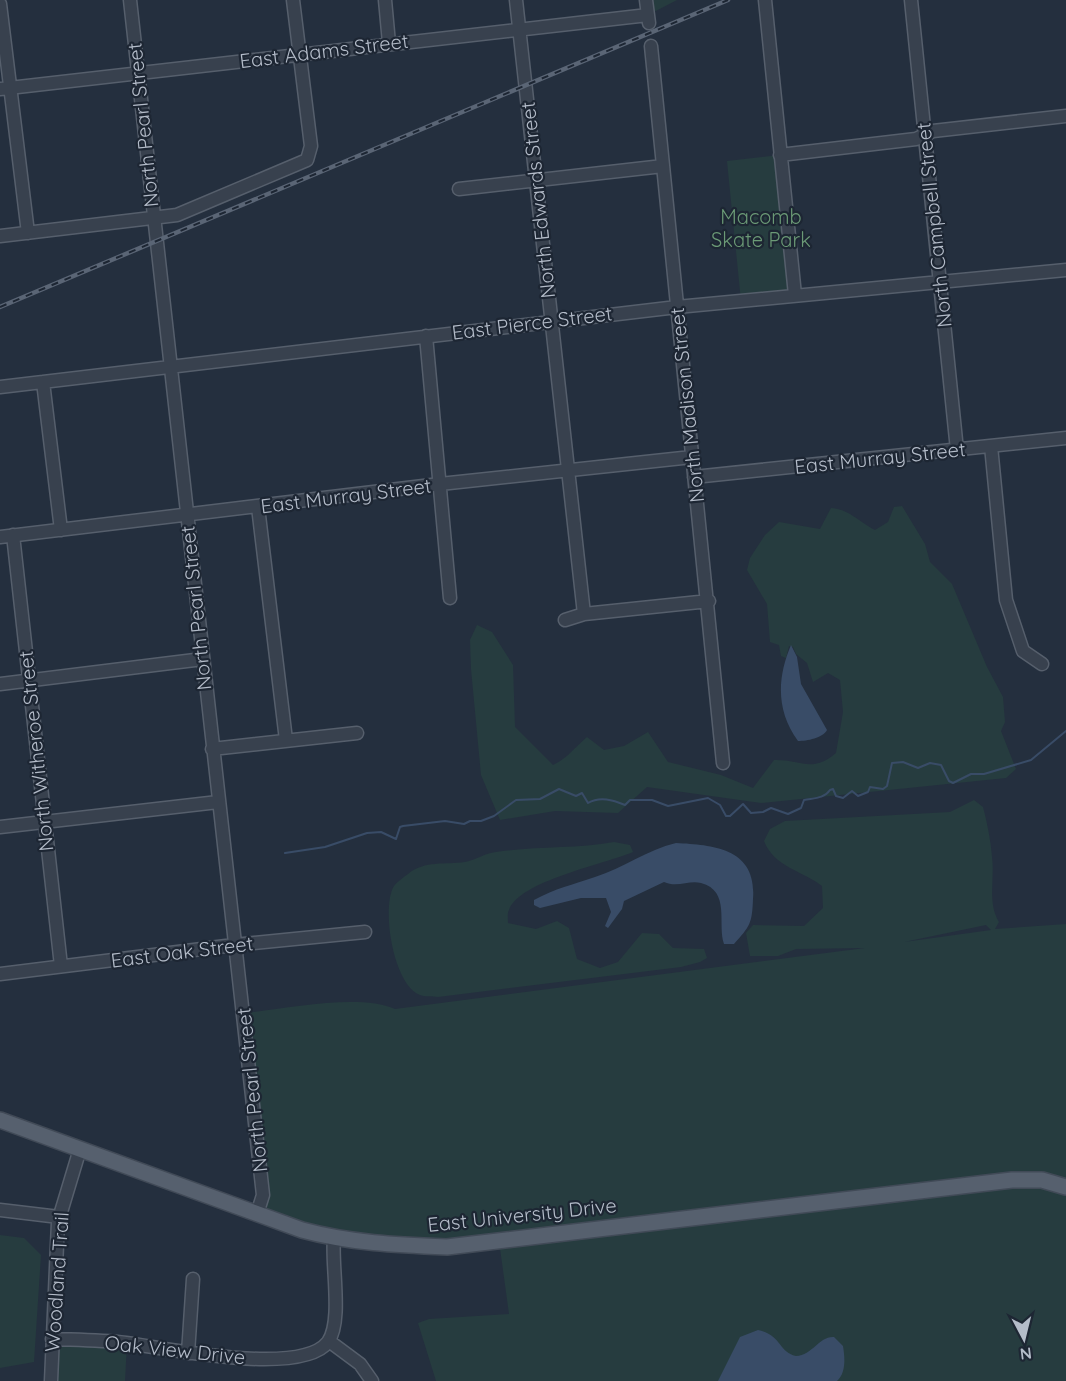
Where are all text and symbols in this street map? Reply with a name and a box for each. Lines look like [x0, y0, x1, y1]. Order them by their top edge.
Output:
street label: East Adams Street [238, 28, 410, 73]
street label: North Pearl Street [121, 41, 164, 209]
street label: North Edwards Street [515, 100, 560, 300]
street label: North Campbell Street [910, 121, 957, 329]
park label: Macomb Skate Park [711, 204, 811, 252]
street label: East Pierce Street [450, 300, 614, 345]
street label: North Madison Street [664, 306, 709, 504]
street label: East Murray Street [793, 436, 967, 479]
street label: East Murray Street [259, 473, 433, 518]
street label: North Pearl Street [174, 524, 217, 692]
street label: North Witheroe Street [13, 649, 58, 853]
street label: East Oak Street [109, 930, 255, 973]
street label: North Pearl Street [230, 1006, 273, 1174]
street label: East University Drive [426, 1192, 618, 1237]
street label: Woodland Trail [39, 1211, 74, 1353]
north arrow [994, 1309, 1054, 1369]
street label: Oak View Drive [104, 1330, 247, 1369]
text: N [1019, 1343, 1033, 1365]

